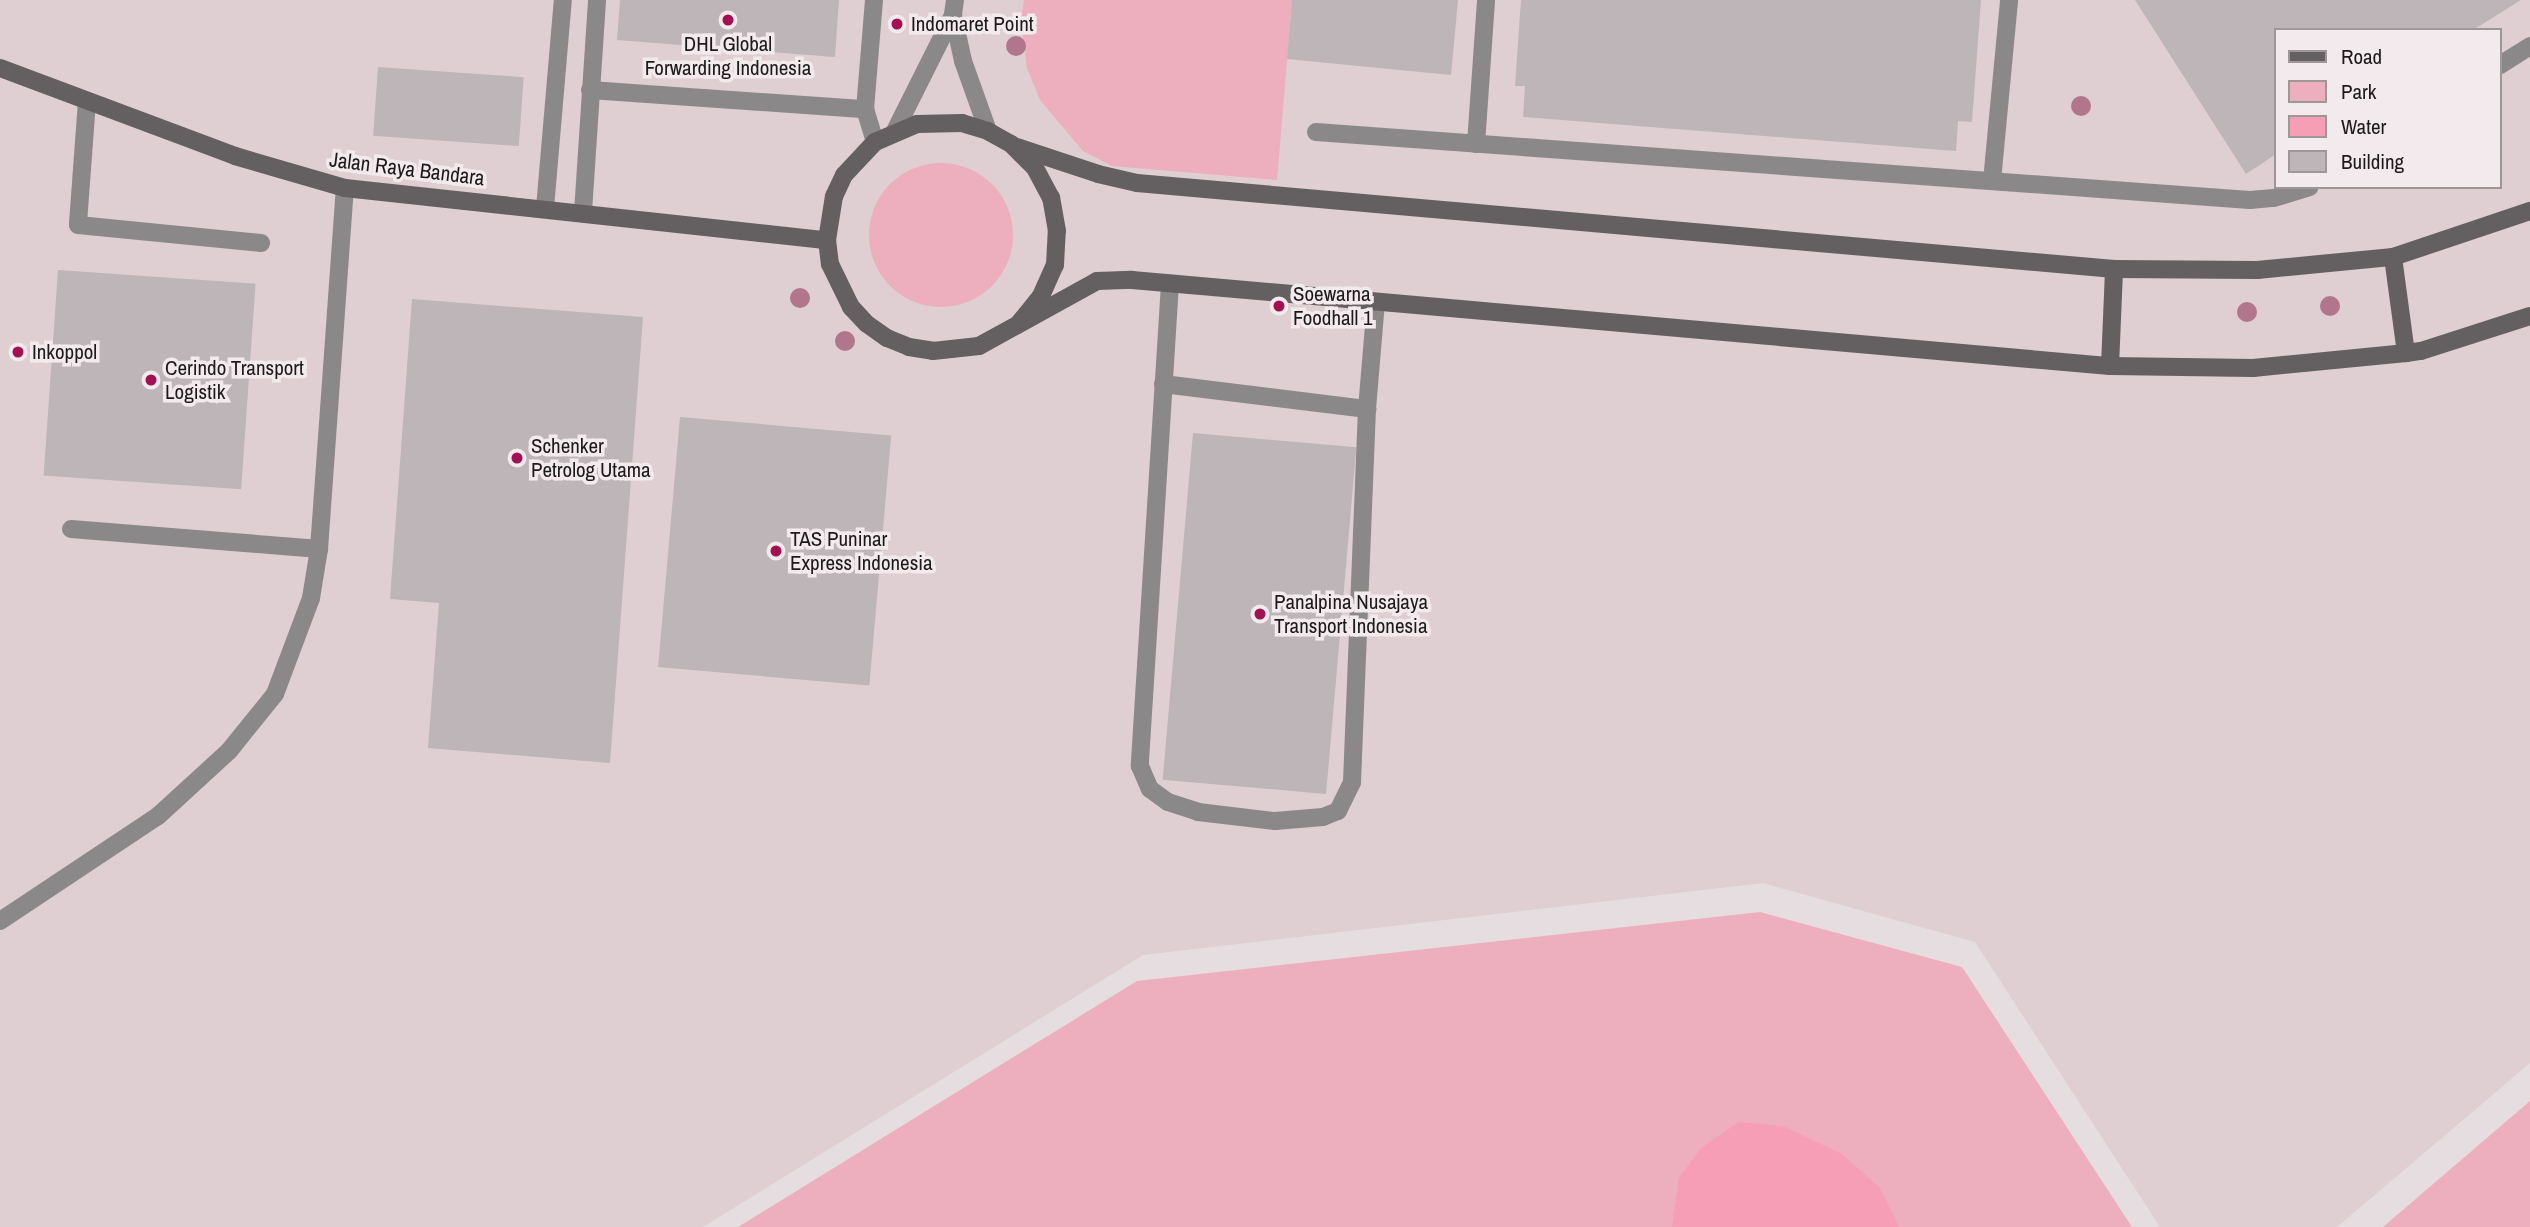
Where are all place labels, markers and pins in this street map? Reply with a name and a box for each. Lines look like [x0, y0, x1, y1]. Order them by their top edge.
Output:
place label: Indomaret Point [911, 11, 1034, 37]
marker: DHL Global Forwarding Indonesia [720, 12, 736, 28]
marker: Indomaret Point [889, 16, 905, 32]
place label: DHL Global Forwarding Indonesia [645, 31, 811, 81]
place label: Soewarna Foodhall 1 [1293, 281, 1373, 331]
marker: Soewarna Foodhall 1 [1271, 298, 1287, 314]
place label: Inkoppol [32, 339, 97, 365]
marker: Inkoppol [10, 344, 26, 360]
place label: Cerindo Transport Logistik [165, 355, 304, 405]
marker: Cerindo Transport Logistik [143, 372, 159, 388]
place label: Schenker Petrolog Utama [531, 433, 651, 483]
marker: Schenker Petrolog Utama [509, 450, 525, 466]
place label: TAS Puninar Express Indonesia [790, 526, 933, 576]
marker: TAS Puninar Express Indonesia [768, 543, 784, 559]
place label: Panalpina Nusajaya Transport Indonesia [1274, 589, 1428, 639]
marker: Panalpina Nusajaya Transport Indonesia [1252, 606, 1268, 622]

